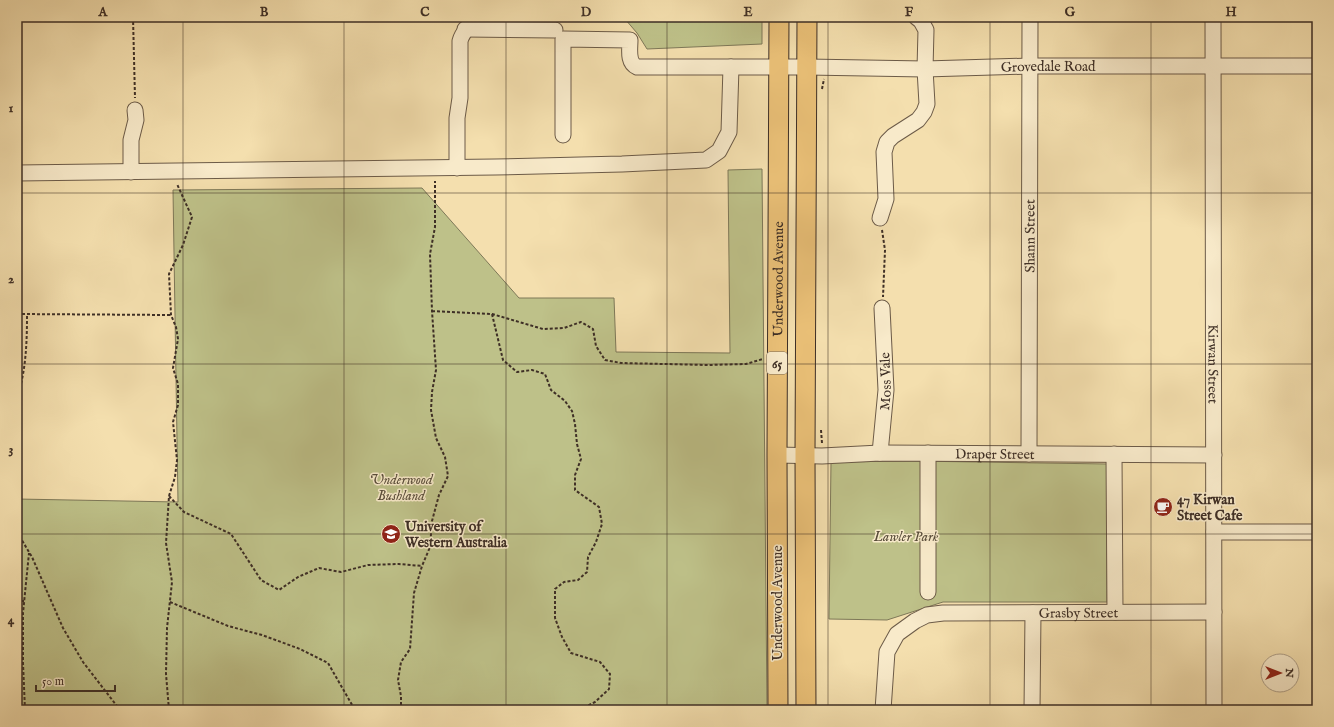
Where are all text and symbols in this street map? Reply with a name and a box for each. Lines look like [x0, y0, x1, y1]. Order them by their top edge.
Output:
text: A [98, 4, 109, 21]
text: B [260, 4, 269, 21]
text: C [420, 4, 430, 21]
text: D [581, 4, 592, 21]
text: E [743, 4, 753, 21]
text: F [905, 4, 914, 21]
text: G [1065, 4, 1076, 21]
text: H [1225, 4, 1237, 21]
street label: Grovedale Road [1001, 58, 1096, 77]
text: 1 [9, 100, 14, 117]
street label: Shann Street [1021, 199, 1040, 273]
street label: Underwood Avenue [770, 221, 788, 337]
text: 2 [8, 271, 14, 288]
street label: Kirwan Street [1203, 324, 1222, 404]
street label: Moss Vale [876, 351, 896, 411]
road number: 65 [767, 352, 787, 374]
text: 3 [9, 441, 14, 458]
street label: Draper Street [955, 445, 1035, 464]
park label: Underwood Bushland [369, 471, 434, 505]
place label: 47 Kirwan Street Cafe [1177, 491, 1243, 525]
cafe icon: 47 Kirwan Street Cafe [1152, 496, 1174, 518]
place label: University of Western Australia [404, 518, 508, 552]
school or university icon: University of Western Australia [380, 523, 402, 545]
park label: Lawler Park [873, 528, 939, 546]
street label: Underwood Avenue [769, 545, 787, 661]
street label: Grasby Street [1039, 604, 1118, 623]
text: 4 [8, 612, 15, 629]
north arrow [1260, 653, 1300, 693]
scale bar [36, 667, 115, 693]
text: N [1282, 667, 1296, 678]
text: 50 m [42, 674, 64, 689]

